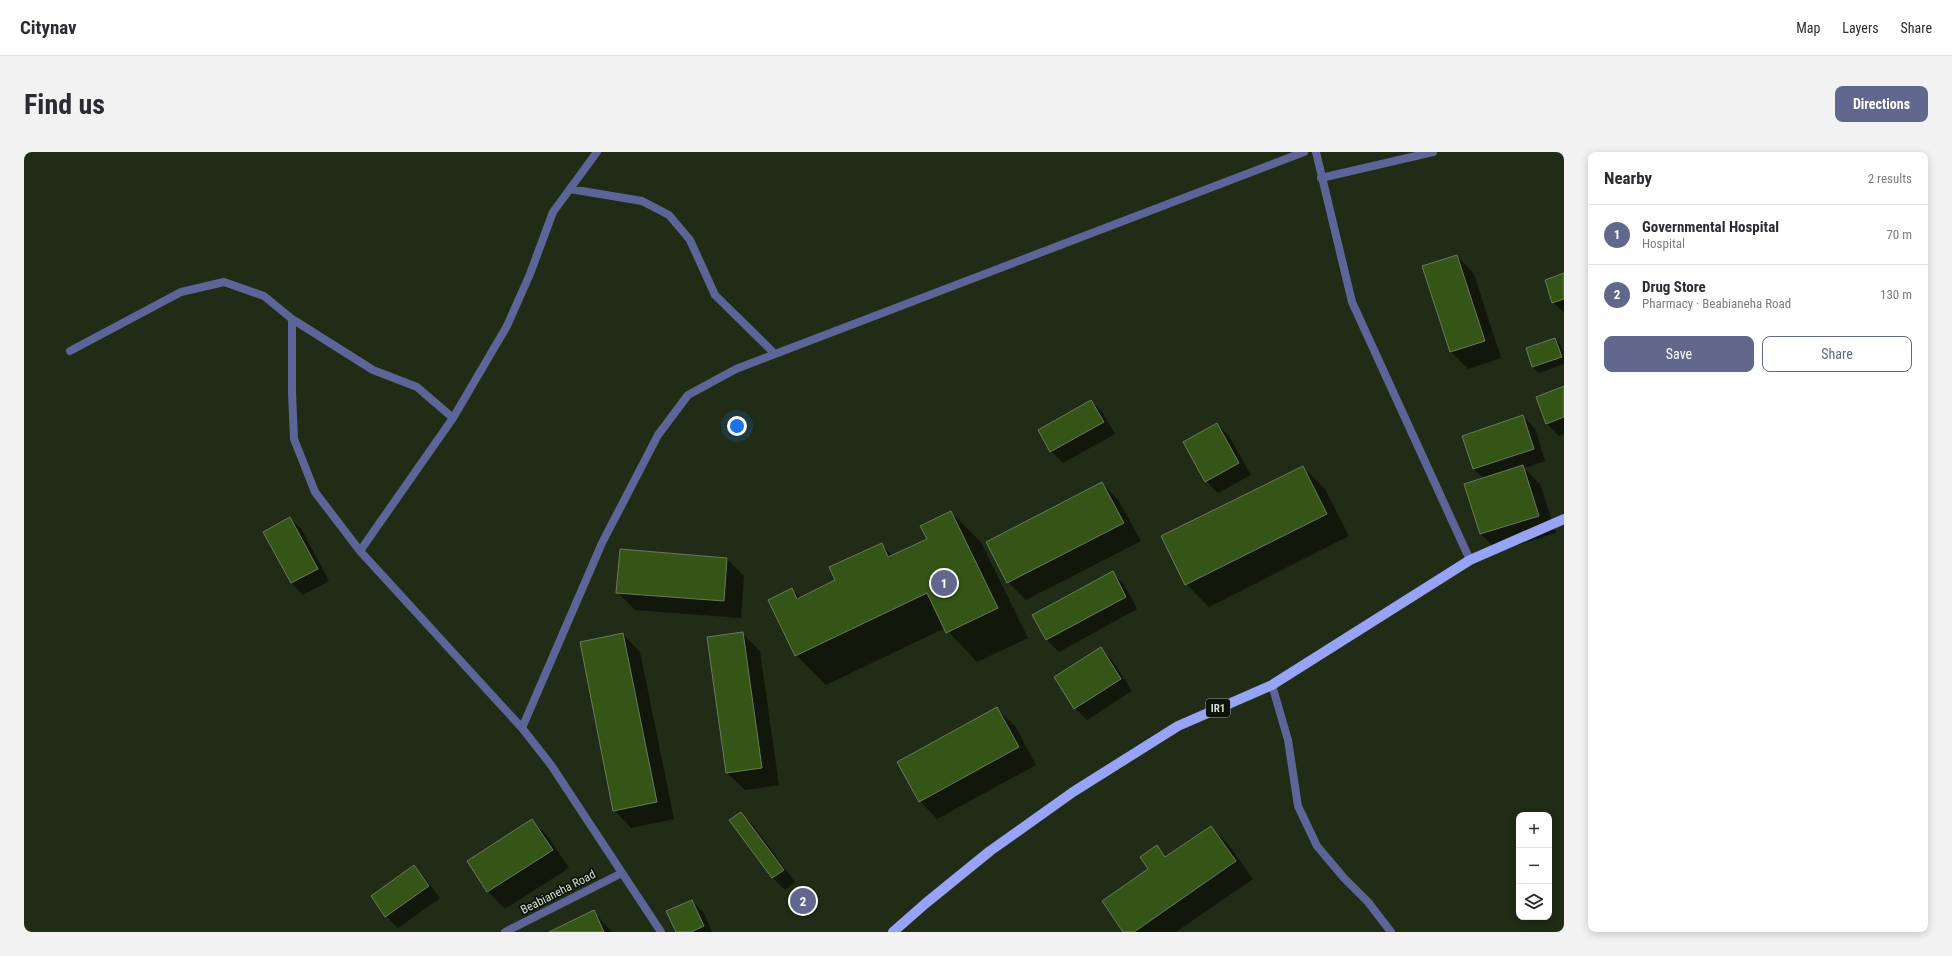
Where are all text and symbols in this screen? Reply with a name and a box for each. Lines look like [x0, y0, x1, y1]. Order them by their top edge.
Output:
text: Citynav [20, 16, 77, 39]
text: Map [1796, 20, 1820, 36]
text: Layers [1842, 20, 1879, 36]
text: Share [1901, 20, 1932, 36]
button: Directions [1835, 86, 1928, 122]
text: Find us [24, 88, 105, 121]
text: Nearby [1604, 168, 1652, 188]
text: 2 results [1868, 171, 1912, 186]
text: Governmental Hospital [1642, 218, 1779, 236]
text: 1 [1614, 227, 1620, 242]
text: 70 m [1886, 227, 1912, 242]
text: Hospital [1642, 236, 1685, 251]
text: Drug Store [1642, 278, 1706, 296]
text: 2 [1614, 287, 1620, 302]
text: 130 m [1880, 287, 1912, 302]
text: Pharmacy · Beabianeha Road [1642, 296, 1791, 311]
button: Save [1604, 336, 1754, 372]
button: Share [1762, 336, 1912, 372]
your location [727, 416, 747, 436]
pin: 1 [931, 568, 957, 598]
road number: IR1 [1206, 699, 1230, 717]
map controls [1516, 812, 1552, 920]
button: + [1516, 812, 1552, 848]
button: − [1516, 848, 1552, 884]
street label: Beabianeha Road [518, 867, 598, 917]
button: layers [1516, 884, 1552, 920]
pin: 2 [790, 886, 816, 916]

